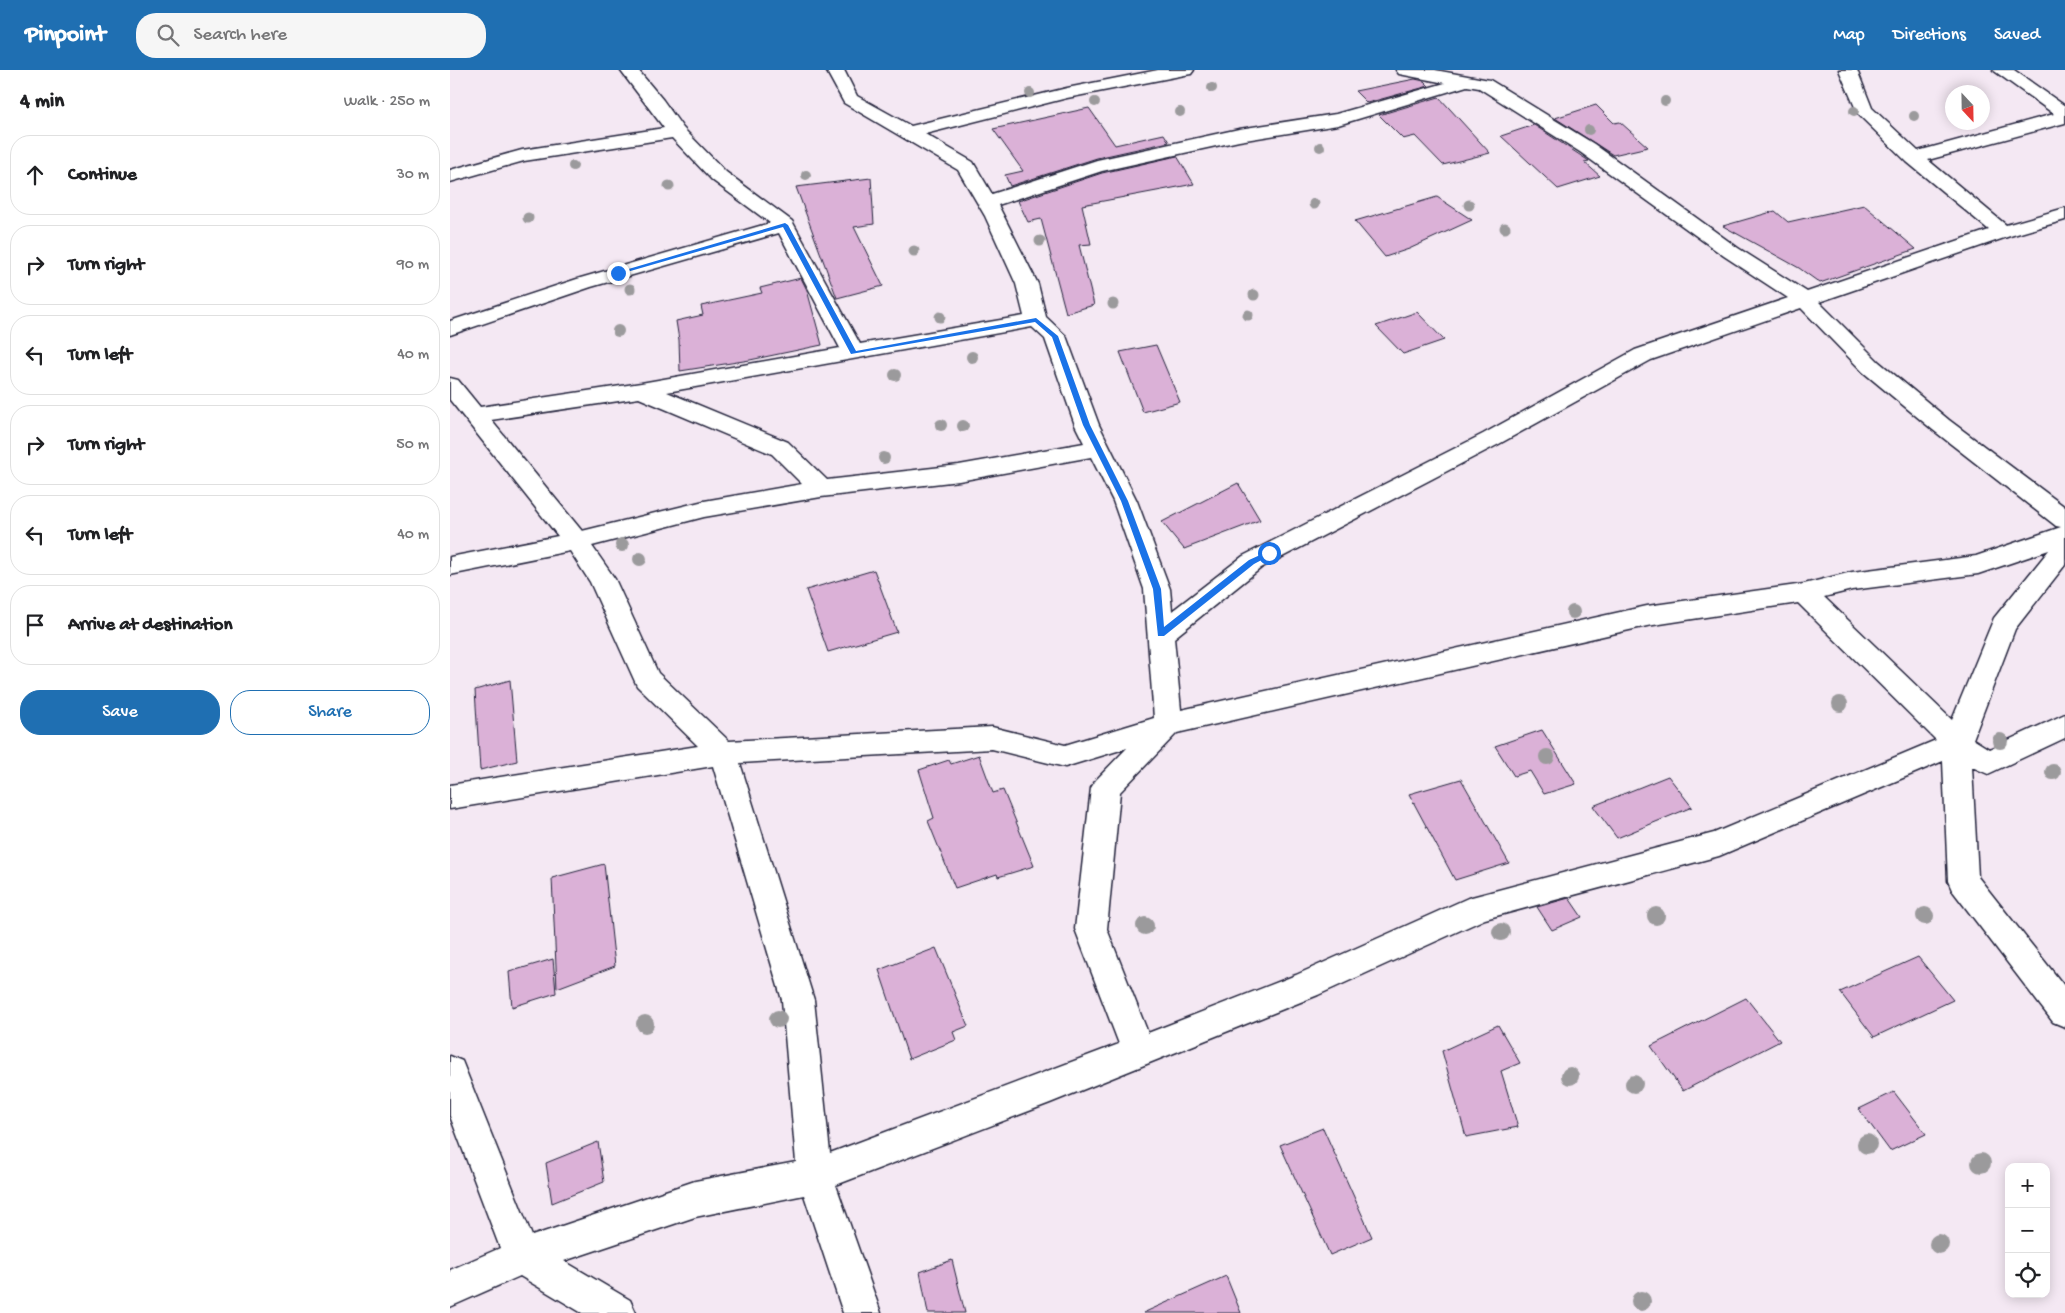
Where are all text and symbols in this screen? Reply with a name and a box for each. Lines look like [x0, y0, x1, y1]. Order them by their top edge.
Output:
search box [136, 13, 486, 58]
text: Pinpoint [25, 21, 106, 50]
icon: search [154, 21, 182, 49]
text: Search here [194, 24, 287, 47]
text: Map [1833, 25, 1865, 46]
text: Directions [1893, 25, 1966, 46]
text: Saved [1994, 25, 2040, 46]
north arrow [1945, 85, 1990, 130]
text: 4 min [20, 90, 64, 115]
text: Walk · 250 m [344, 93, 430, 112]
icon: ahead [21, 161, 49, 189]
text: Continue [68, 164, 137, 187]
text: 30 m [396, 166, 429, 185]
icon: right [21, 251, 49, 279]
text: Turn right [68, 254, 144, 277]
text: 90 m [397, 256, 429, 275]
route end [607, 262, 630, 285]
icon: left [21, 341, 49, 369]
text: Turn left [68, 344, 132, 367]
text: 40 m [397, 346, 429, 365]
icon: right [21, 431, 49, 459]
text: Turn right [68, 434, 144, 457]
text: 50 m [396, 436, 429, 455]
icon: left [21, 521, 49, 549]
text: Turn left [68, 524, 132, 547]
text: 40 m [397, 526, 429, 545]
route start [1258, 542, 1281, 565]
icon: arrive [21, 611, 49, 639]
text: Arrive at destination [68, 614, 232, 637]
button: Save [20, 690, 220, 735]
button: Share [230, 690, 430, 735]
map controls [2005, 1163, 2050, 1298]
button: + [2005, 1163, 2050, 1208]
button: − [2005, 1208, 2050, 1253]
button: locate [2005, 1253, 2050, 1298]

